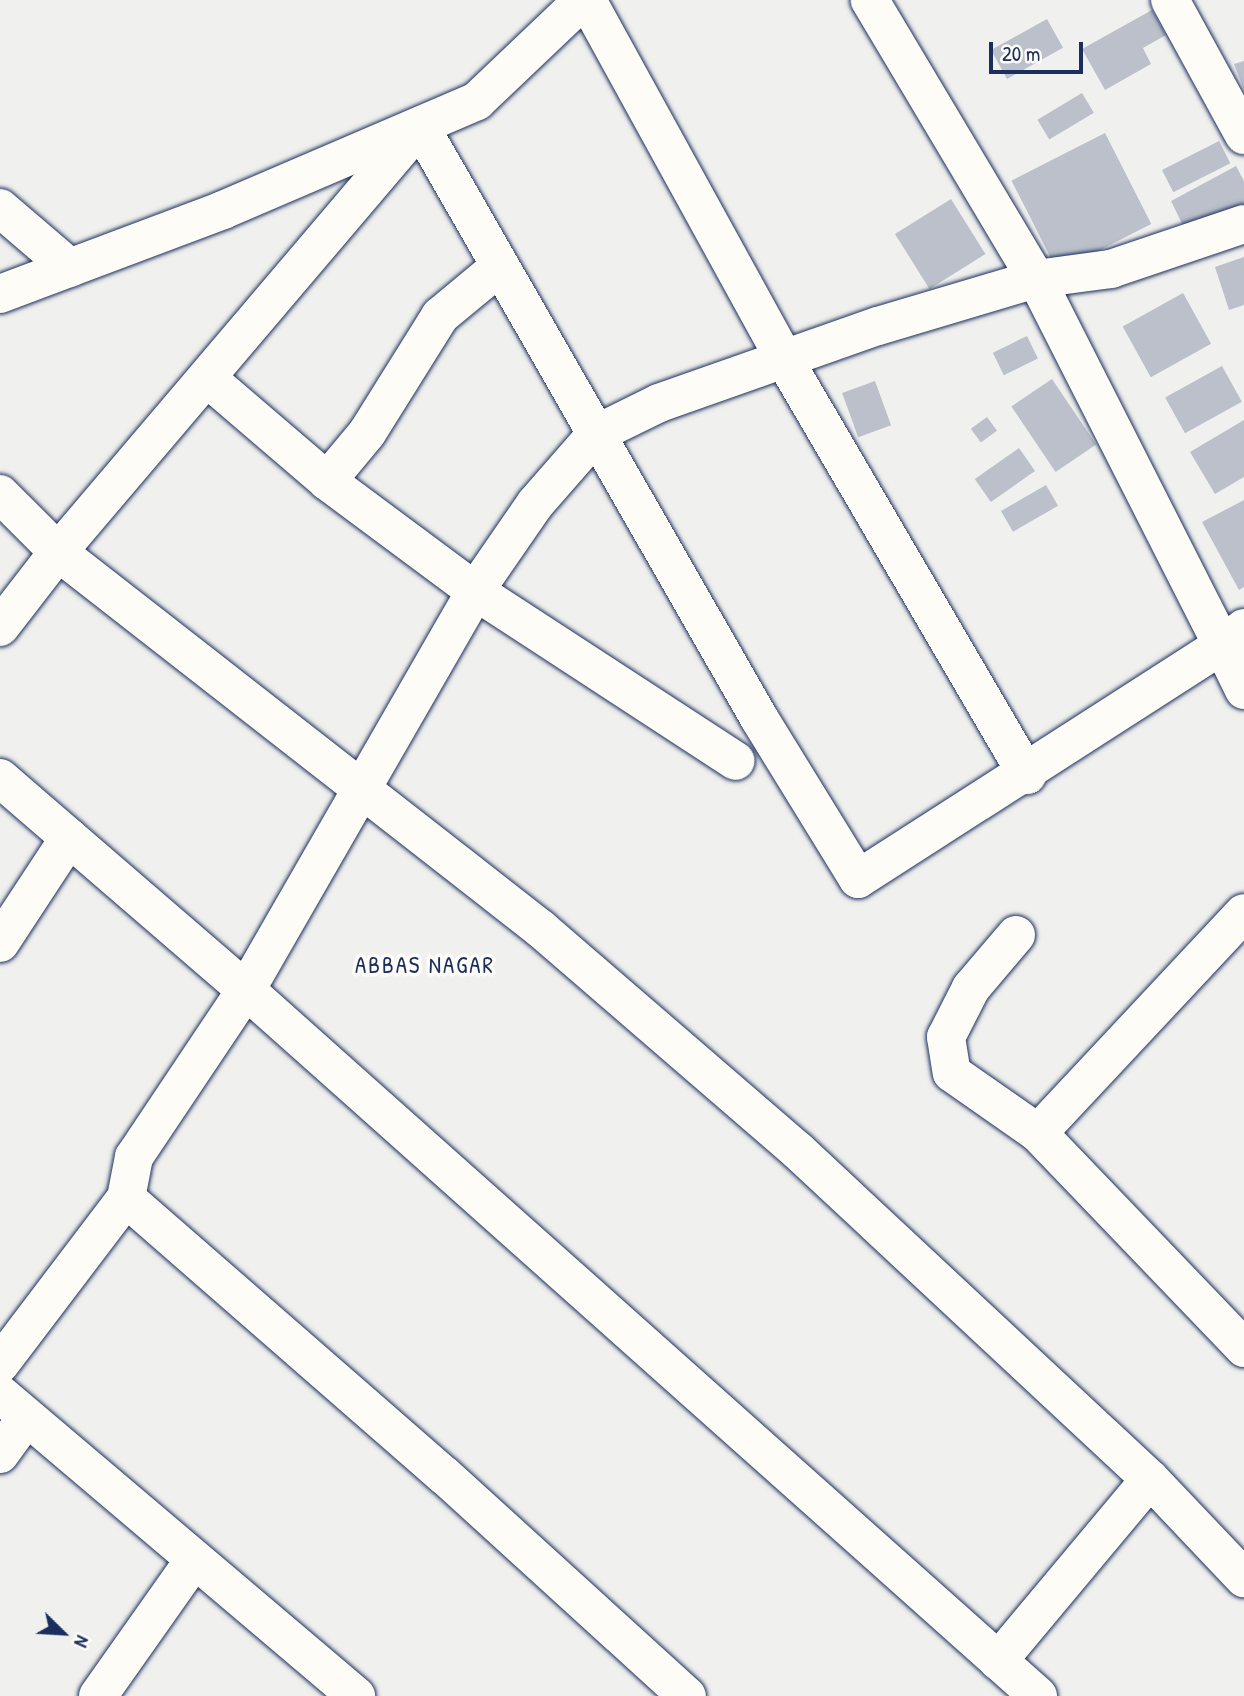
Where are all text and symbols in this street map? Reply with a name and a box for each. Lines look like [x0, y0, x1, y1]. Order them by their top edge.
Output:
scale bar [992, 28, 1086, 72]
text: 20 m [1002, 39, 1040, 68]
district label: ABBAS NAGAR [356, 951, 494, 979]
north arrow [28, 1598, 98, 1668]
text: N [68, 1632, 96, 1651]

